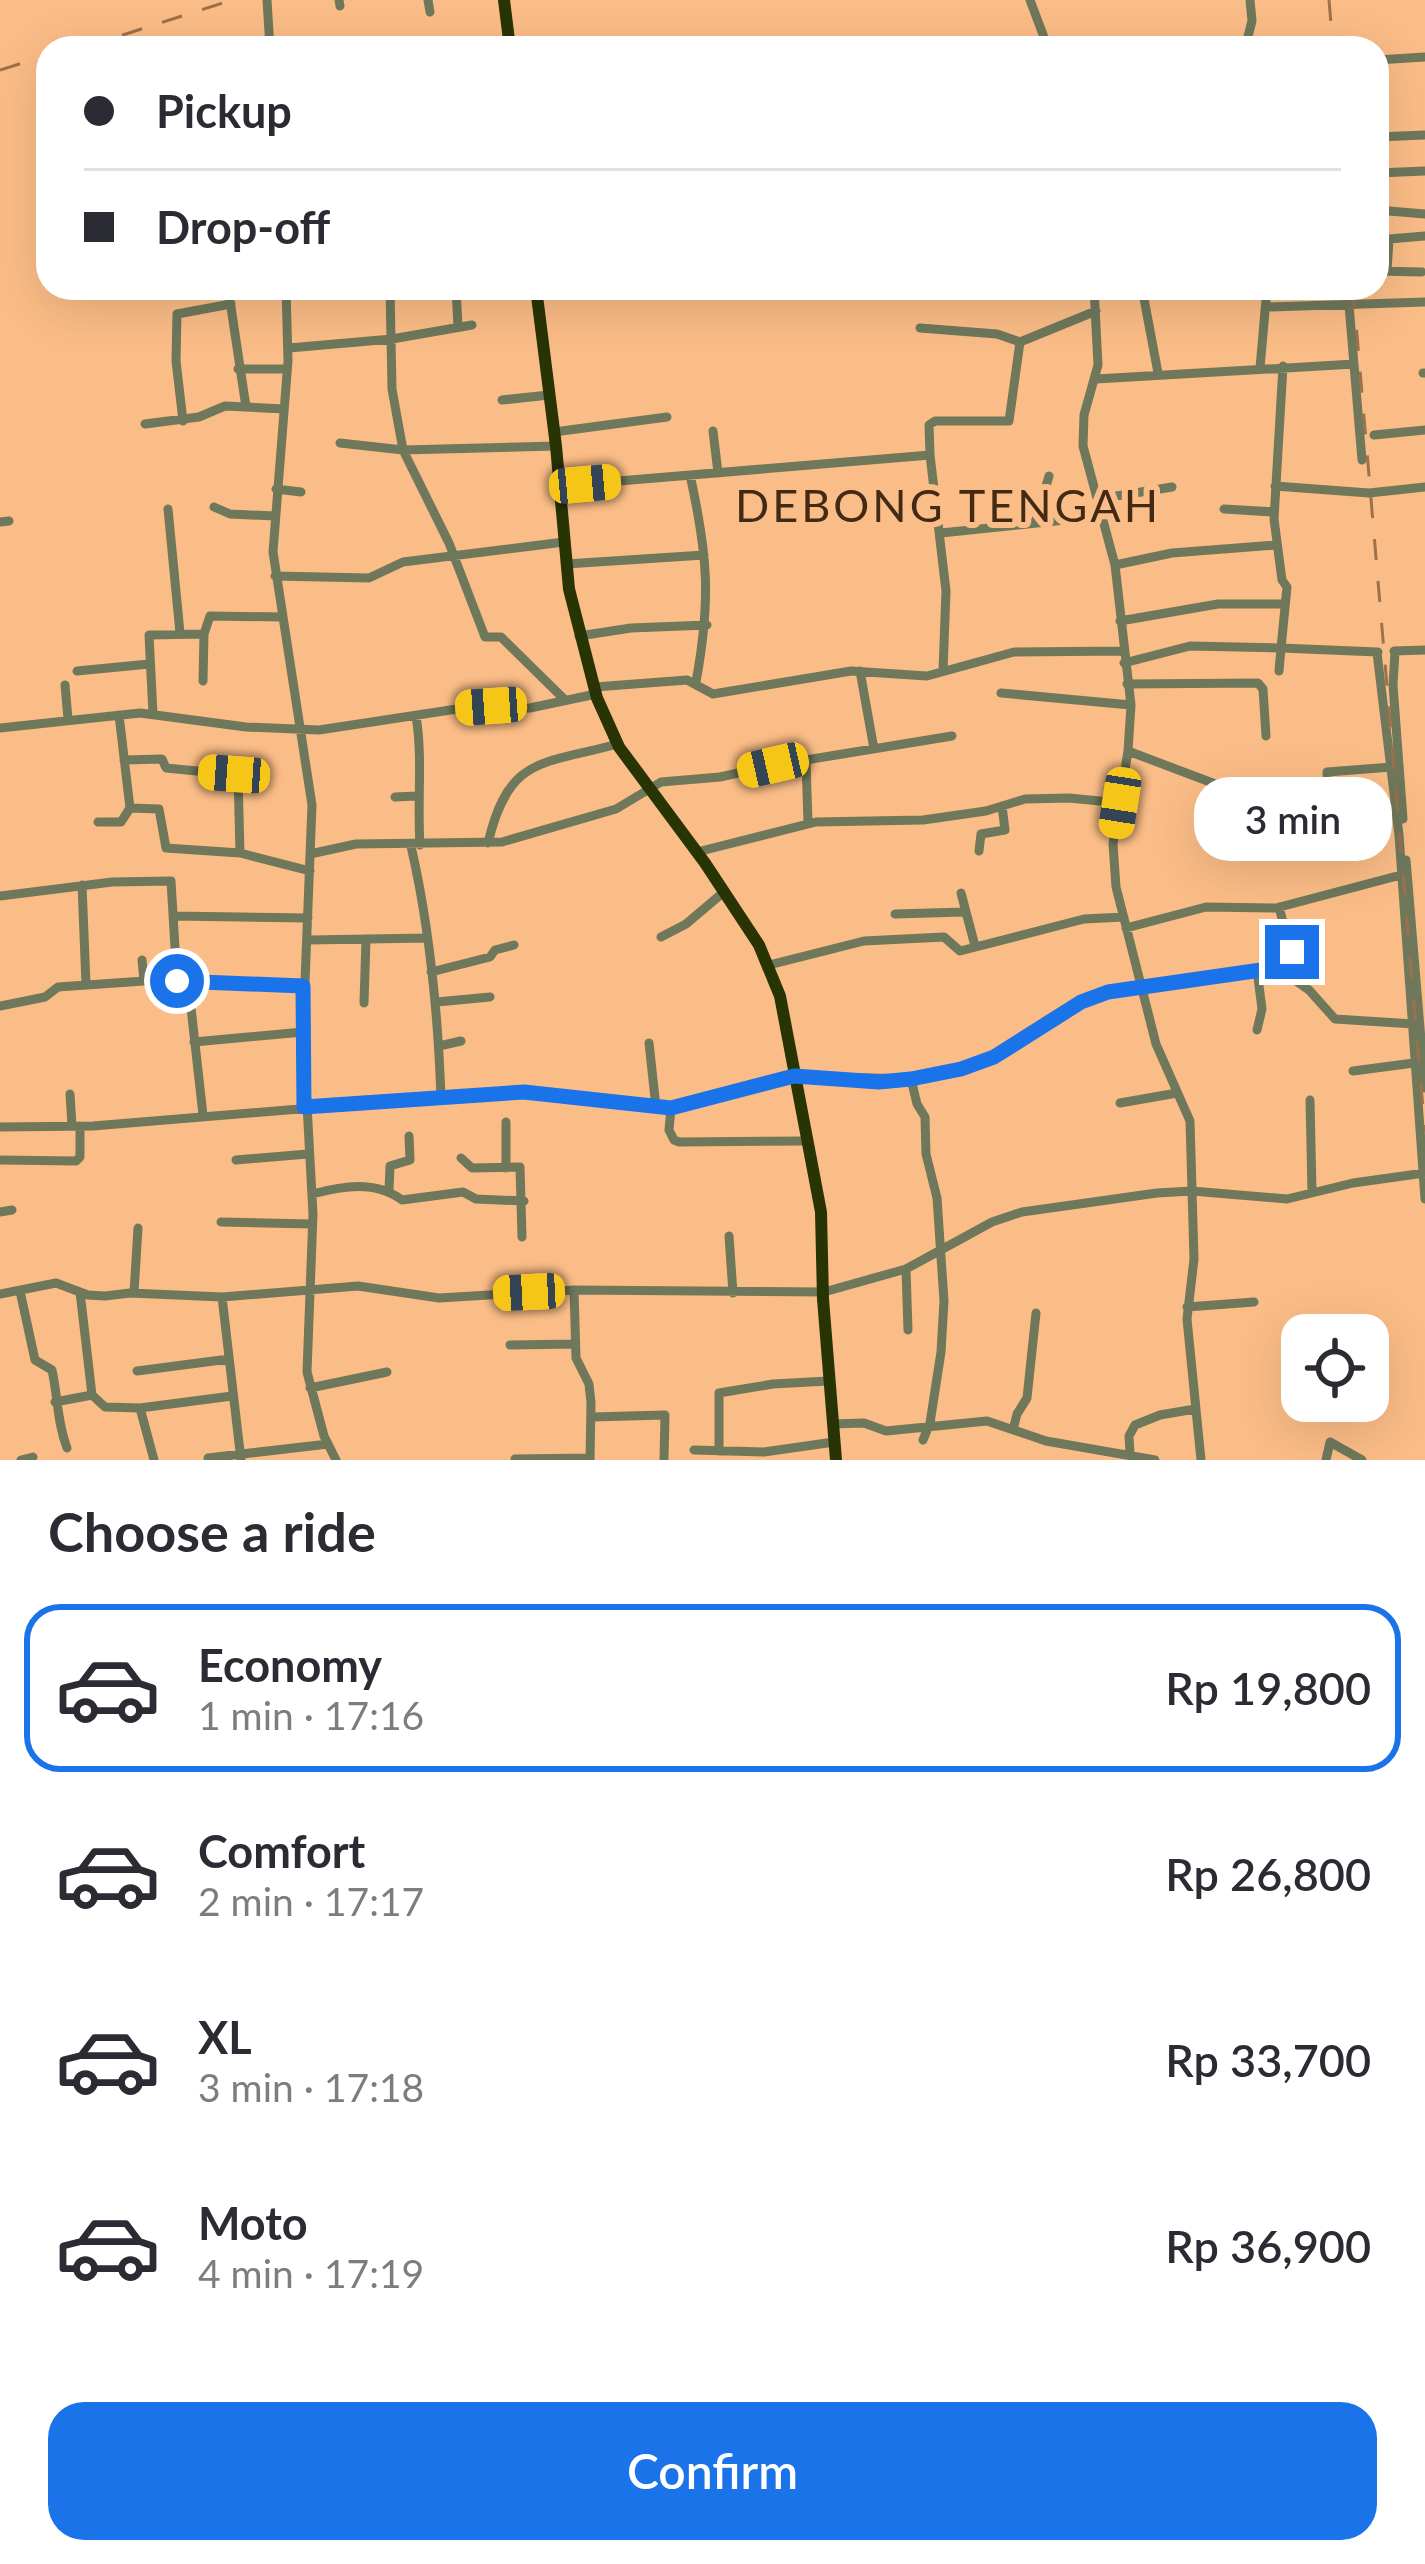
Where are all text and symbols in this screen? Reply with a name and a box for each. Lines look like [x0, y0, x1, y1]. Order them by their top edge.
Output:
text: Pickup [156, 84, 292, 138]
text: Drop-off [156, 200, 330, 254]
car [548, 463, 622, 505]
district label: DEBONG TENGAH [735, 478, 1161, 532]
car [454, 686, 528, 726]
car [734, 739, 812, 791]
car [197, 754, 271, 794]
car [1097, 765, 1143, 841]
callout: 3 min [1193, 778, 1391, 862]
text: 3 min [1245, 796, 1341, 842]
route end [1265, 925, 1319, 979]
route start [150, 954, 204, 1008]
car [492, 1272, 566, 1312]
map controls [1281, 1314, 1389, 1422]
button: locate [1281, 1314, 1389, 1422]
text: Choose a ride [48, 1499, 376, 1564]
icon: car [54, 1634, 162, 1742]
text: Economy [198, 1638, 382, 1692]
text: Rp 19,800 [1165, 1661, 1371, 1715]
text: 1 min · 17:16 [198, 1692, 424, 1738]
icon: car [54, 1820, 162, 1928]
text: Comfort [198, 1824, 365, 1878]
text: Rp 26,800 [1165, 1847, 1371, 1901]
text: 2 min · 17:17 [198, 1878, 424, 1924]
icon: car [54, 2006, 162, 2114]
text: XL [198, 2010, 252, 2064]
text: Rp 33,700 [1165, 2033, 1371, 2087]
text: 3 min · 17:18 [198, 2064, 424, 2110]
icon: car [54, 2192, 162, 2300]
text: Moto [198, 2196, 308, 2250]
text: Rp 36,900 [1165, 2219, 1371, 2273]
text: 4 min · 17:19 [198, 2250, 424, 2296]
button: Confirm [48, 2402, 1377, 2540]

